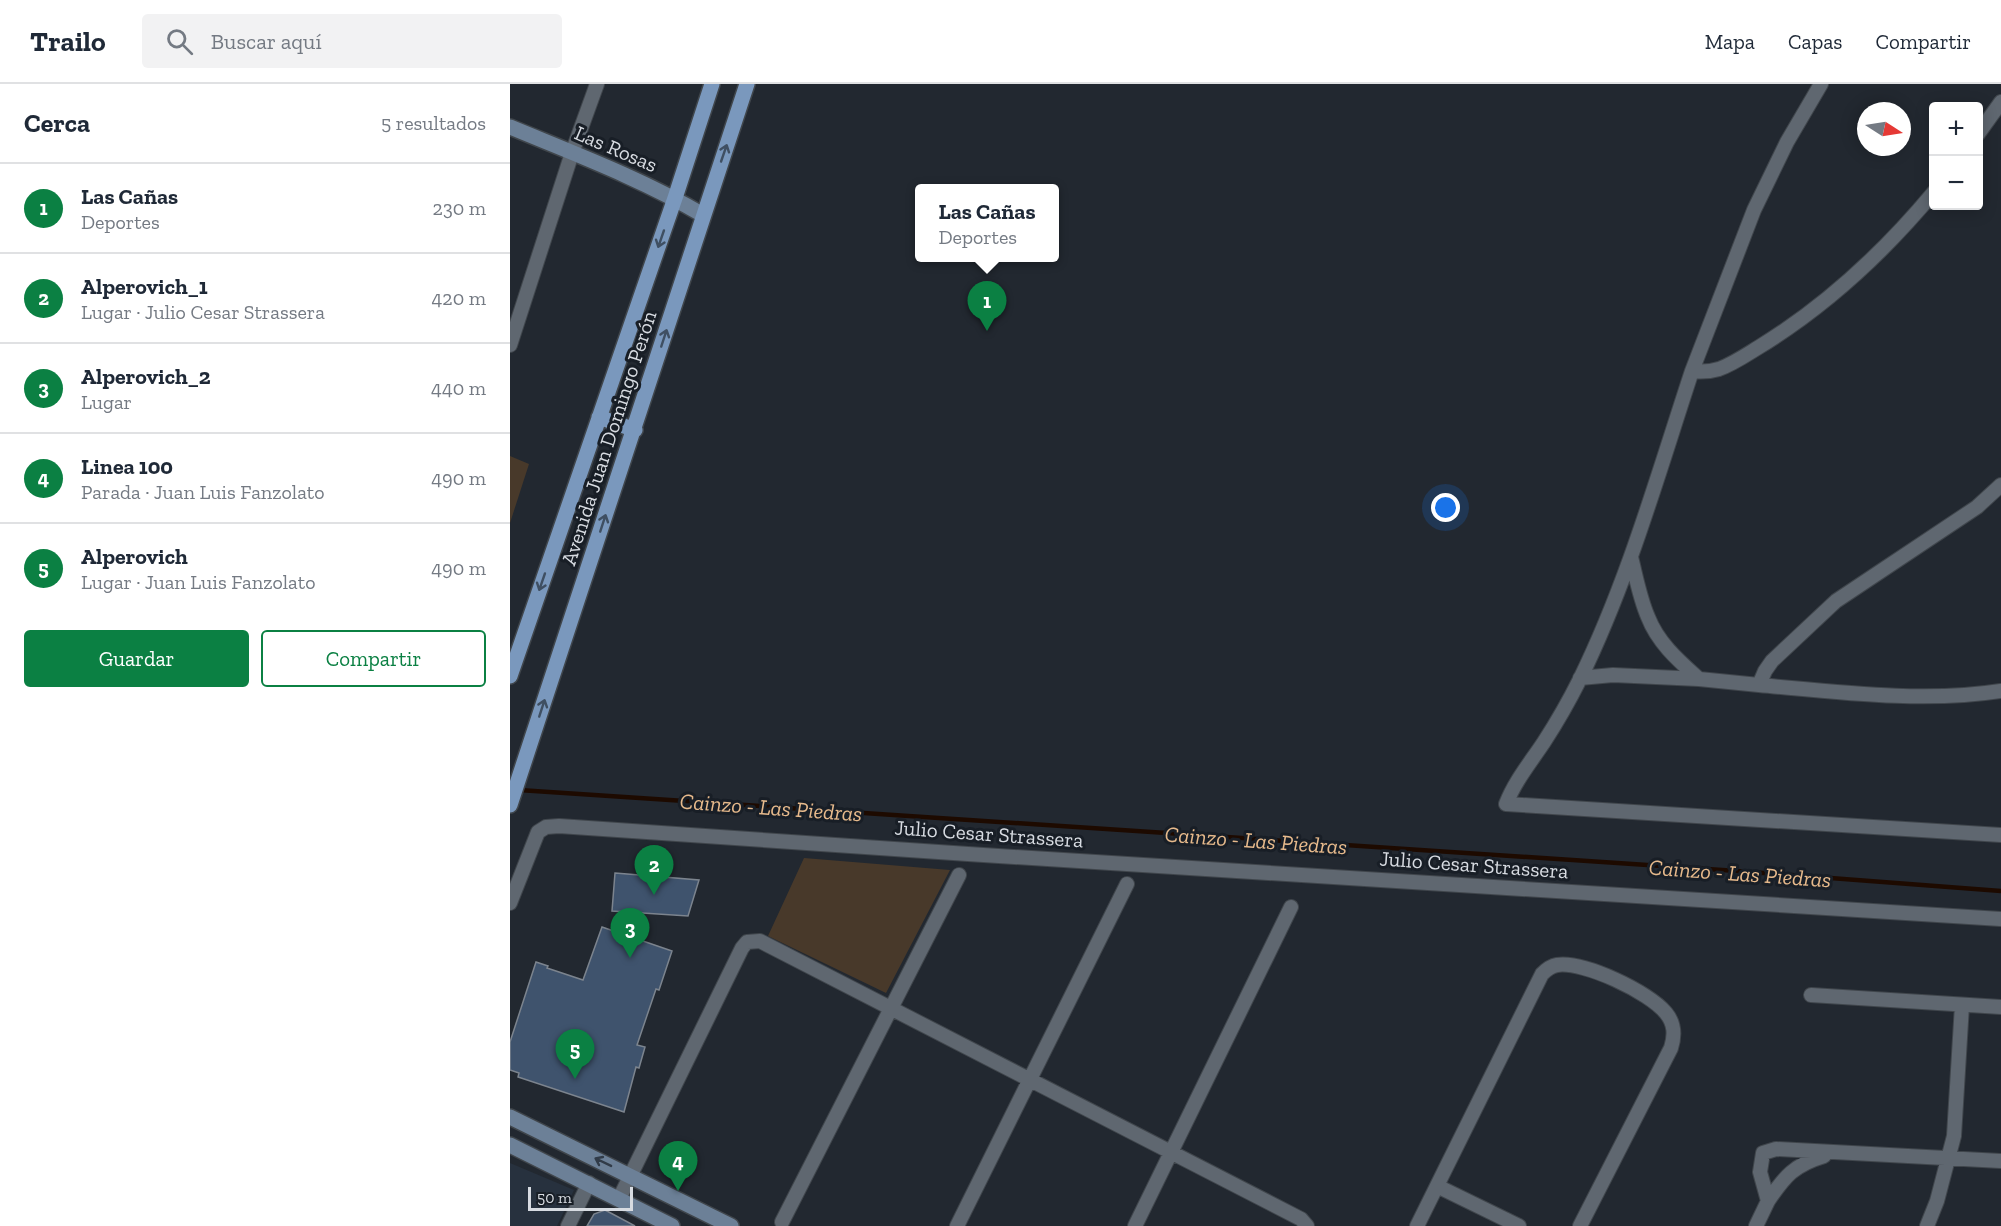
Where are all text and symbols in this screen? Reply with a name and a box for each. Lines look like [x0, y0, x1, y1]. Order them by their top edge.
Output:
search box [142, 14, 562, 68]
text: Trailo [30, 25, 106, 58]
icon: search [163, 25, 196, 58]
text: Buscar aquí [211, 28, 322, 55]
text: Mapa [1705, 29, 1755, 54]
text: Capas [1788, 29, 1843, 54]
text: Compartir [1876, 29, 1971, 54]
north arrow [1857, 102, 1911, 156]
map controls [1929, 102, 1983, 210]
button: + [1929, 102, 1983, 156]
text: Cerca [24, 107, 90, 139]
text: 5 resultados [381, 111, 486, 135]
street label: Las Rosas [571, 120, 661, 177]
one-way arrow [719, 144, 730, 163]
button: − [1929, 156, 1983, 210]
text: Las Cañas [81, 183, 178, 210]
popup [915, 184, 1059, 262]
text: 1 [39, 196, 48, 220]
text: 230 m [433, 196, 486, 220]
text: Las Cañas [938, 198, 1036, 225]
text: Deportes [81, 210, 160, 234]
text: Deportes [938, 225, 1017, 249]
one-way arrow [654, 229, 665, 248]
text: Alperovich_1 [81, 273, 208, 300]
pin: 1 [968, 282, 1006, 331]
text: 2 [38, 286, 49, 310]
text: 420 m [432, 286, 486, 310]
text: Lugar · Julio Cesar Strassera [81, 300, 325, 324]
street label: Avenida Juan Domingo Perón [555, 307, 662, 568]
one-way arrow [659, 329, 670, 348]
text: Alperovich_2 [81, 363, 211, 390]
text: 3 [38, 376, 49, 400]
text: 440 m [431, 376, 486, 400]
text: Lugar [81, 390, 132, 414]
text: Linea 100 [81, 453, 173, 480]
text: 4 [38, 466, 49, 490]
text: 490 m [431, 466, 486, 490]
text: Parada · Juan Luis Fanzolato [81, 480, 324, 504]
your location [1431, 493, 1460, 522]
one-way arrow [599, 515, 610, 533]
text: Alperovich [81, 543, 188, 570]
text: 5 [38, 556, 49, 580]
text: 490 m [431, 556, 486, 580]
text: Lugar · Juan Luis Fanzolato [81, 570, 315, 594]
one-way arrow [536, 572, 547, 591]
button: Guardar [24, 630, 249, 687]
button: Compartir [261, 630, 486, 687]
one-way arrow [537, 699, 548, 718]
water label: Cainzo - Las Piedras [679, 788, 863, 827]
street label: Julio Cesar Strassera [894, 814, 1084, 853]
water label: Cainzo - Las Piedras [1164, 821, 1348, 860]
street label: Julio Cesar Strassera [1379, 845, 1569, 884]
pin: 2 [634, 846, 674, 895]
water label: Cainzo - Las Piedras [1648, 854, 1832, 893]
pin: 3 [610, 908, 650, 958]
pin: 5 [556, 1030, 594, 1079]
pin: 4 [658, 1142, 698, 1191]
one-way arrow [595, 1156, 613, 1167]
scale bar [528, 1184, 633, 1212]
text: 50 m [537, 1188, 572, 1207]

